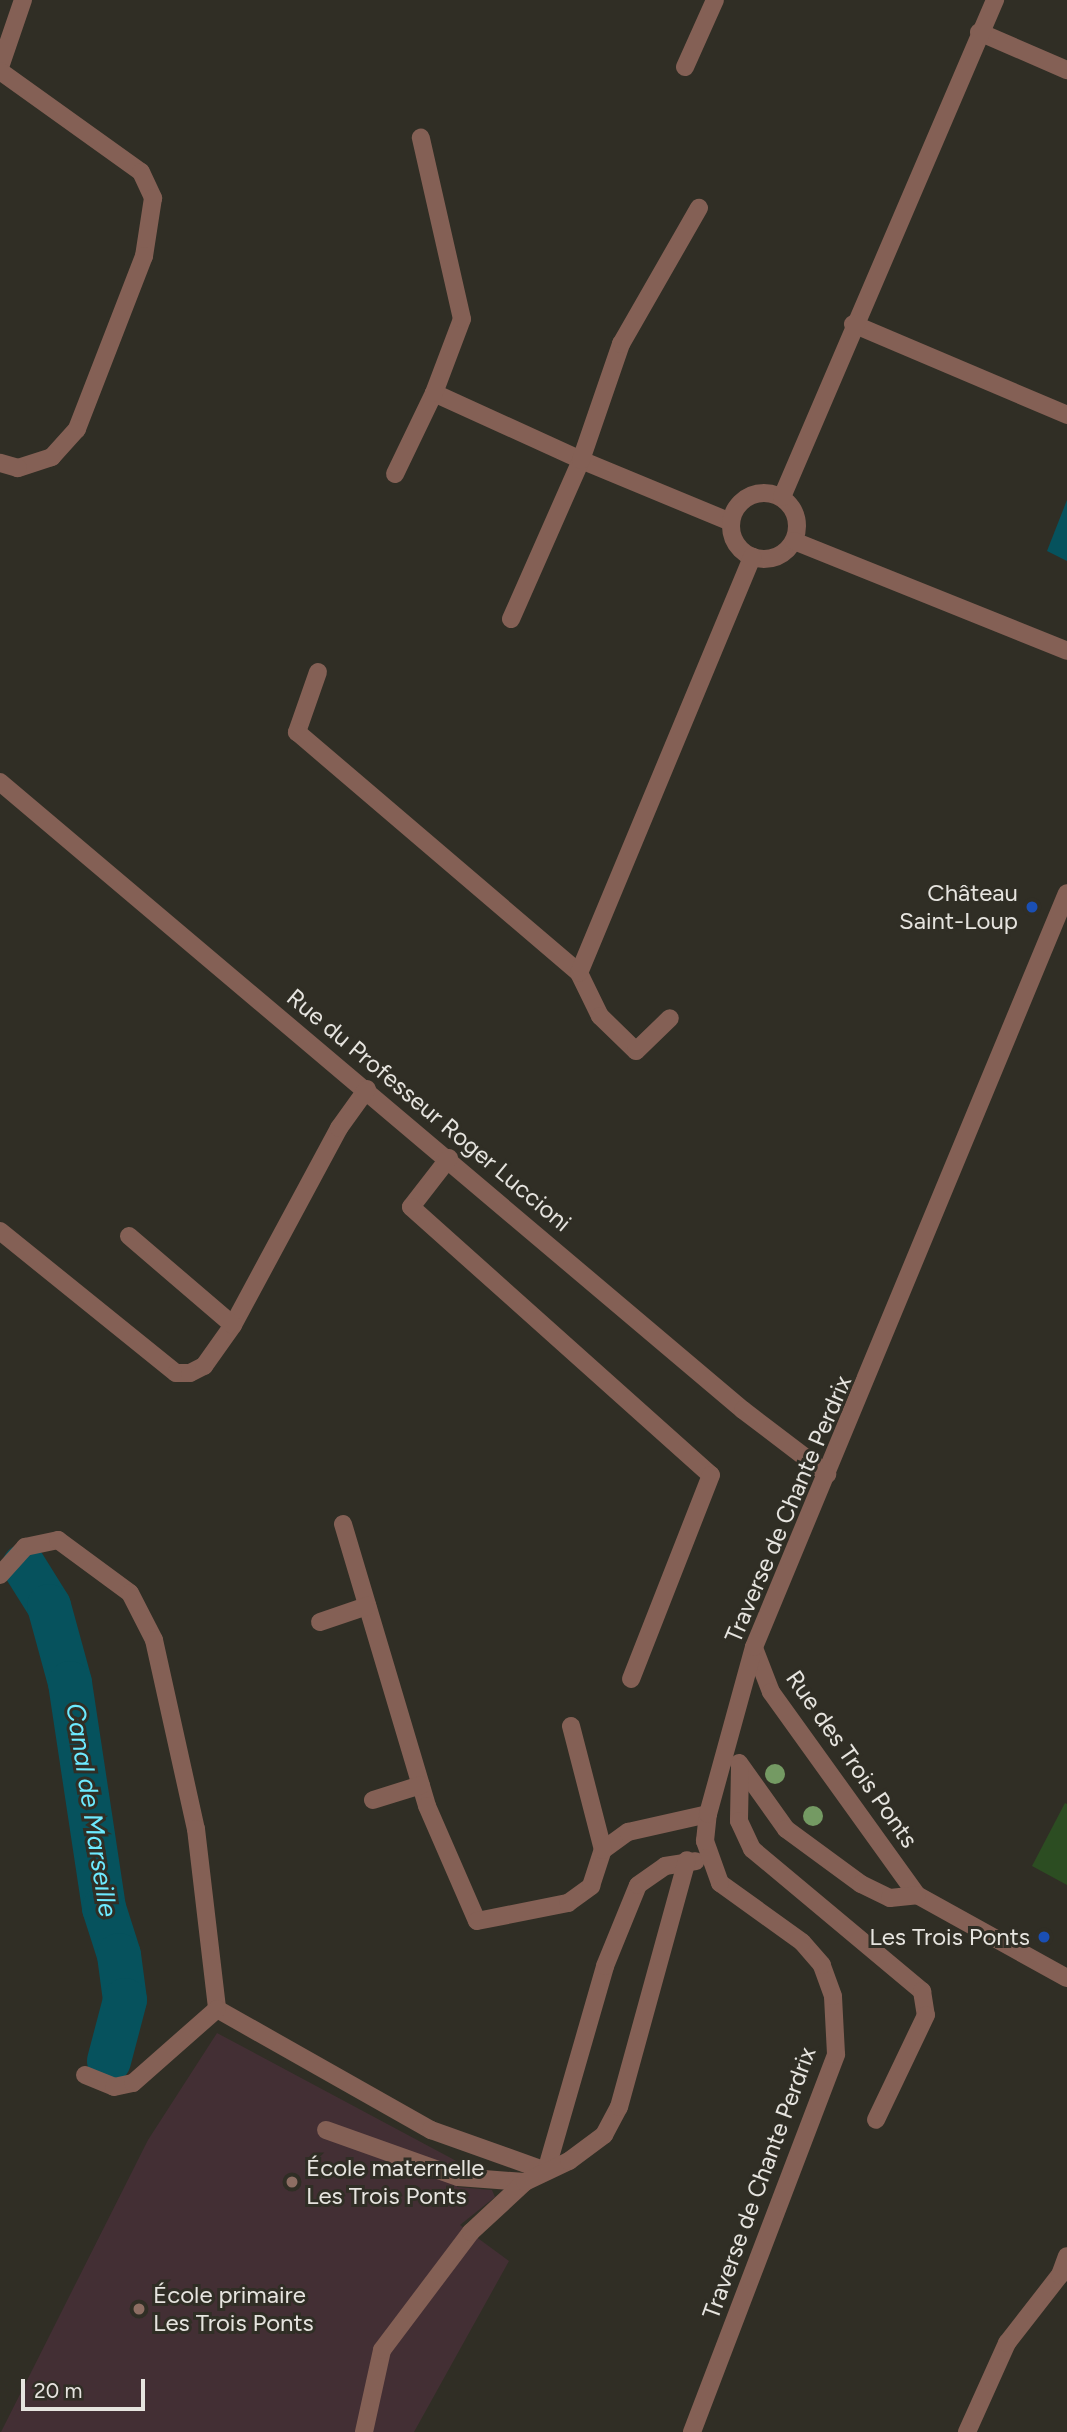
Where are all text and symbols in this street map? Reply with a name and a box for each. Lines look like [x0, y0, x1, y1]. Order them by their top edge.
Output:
place label: Château Saint-Loup [899, 879, 1018, 935]
marker: Château Saint-Loup [1024, 899, 1040, 915]
street label: Rue du Professeur Roger Luccioni [281, 983, 577, 1237]
street label: Traverse de Chante Perdrix [719, 1371, 857, 1647]
street label: Rue des Trois Ponts [780, 1665, 924, 1853]
water label: Canal de Marseille [59, 1701, 123, 1919]
place label: Les Trois Ponts [869, 1923, 1030, 1951]
marker: Les Trois Ponts [1036, 1929, 1052, 1945]
street label: Traverse de Chante Perdrix [696, 2043, 822, 2323]
place label: École maternelle Les Trois Ponts [306, 2154, 484, 2210]
marker: École maternelle Les Trois Ponts [284, 2174, 300, 2190]
place label: École primaire Les Trois Ponts [153, 2281, 314, 2337]
marker: École primaire Les Trois Ponts [131, 2301, 147, 2317]
scale bar [24, 2366, 149, 2410]
text: 20 m [34, 2378, 82, 2403]

